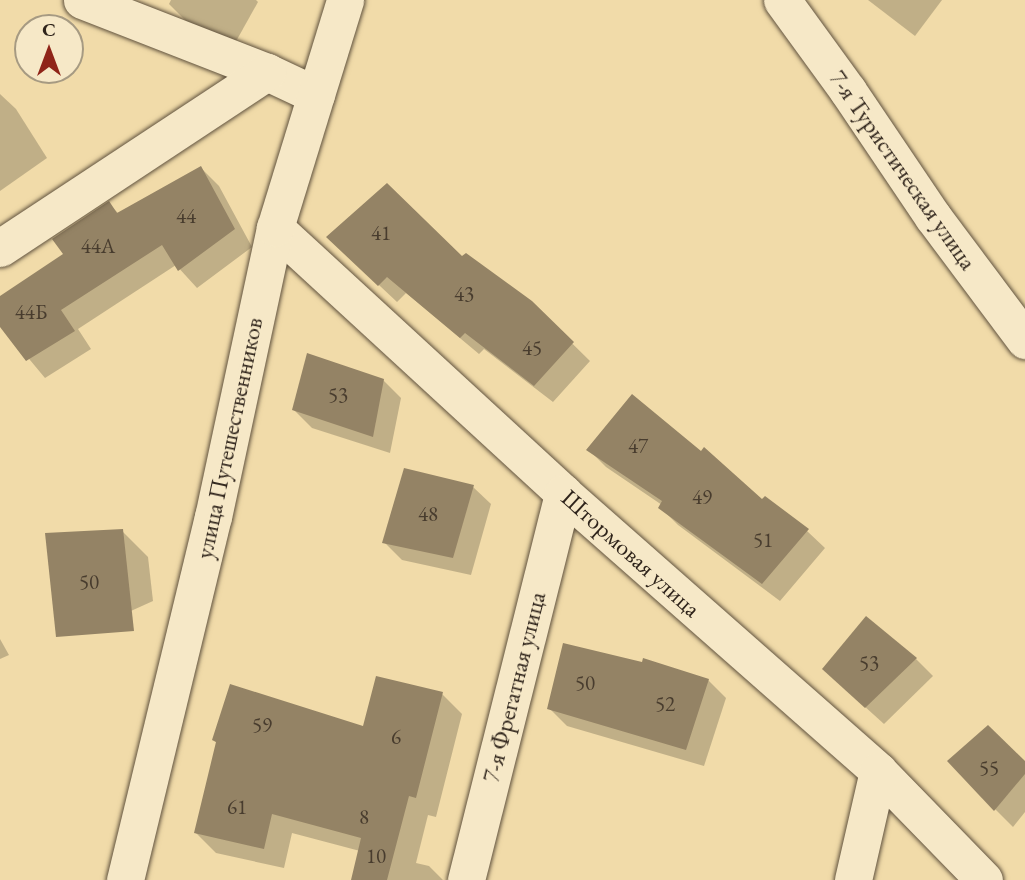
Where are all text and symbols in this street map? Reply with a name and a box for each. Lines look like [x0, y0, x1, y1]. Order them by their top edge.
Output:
north arrow [14, 14, 84, 84]
text: С [42, 17, 56, 42]
street label: 7-я Туристическая улица [823, 65, 983, 275]
house number: 44 [176, 203, 196, 229]
house number: 41 [371, 220, 391, 246]
house number: 44А [81, 233, 115, 259]
house number: 43 [454, 281, 474, 307]
house number: 44Б [15, 299, 47, 325]
street label: улица Путешественников [189, 315, 269, 561]
house number: 45 [522, 335, 542, 361]
house number: 53 [328, 382, 348, 408]
house number: 47 [628, 433, 648, 459]
street label: Штормовая улица [556, 483, 706, 623]
house number: 49 [692, 484, 712, 510]
house number: 48 [418, 501, 438, 527]
house number: 51 [753, 527, 773, 553]
house number: 50 [79, 569, 99, 595]
street label: 7-я Фрегатная улица [476, 589, 552, 785]
house number: 53 [859, 650, 879, 676]
house number: 50 [575, 670, 595, 696]
house number: 52 [655, 691, 675, 717]
house number: 59 [252, 712, 272, 738]
house number: 6 [391, 724, 401, 750]
house number: 55 [979, 755, 999, 781]
house number: 61 [227, 794, 247, 820]
house number: 8 [359, 804, 369, 830]
house number: 10 [366, 843, 386, 869]

